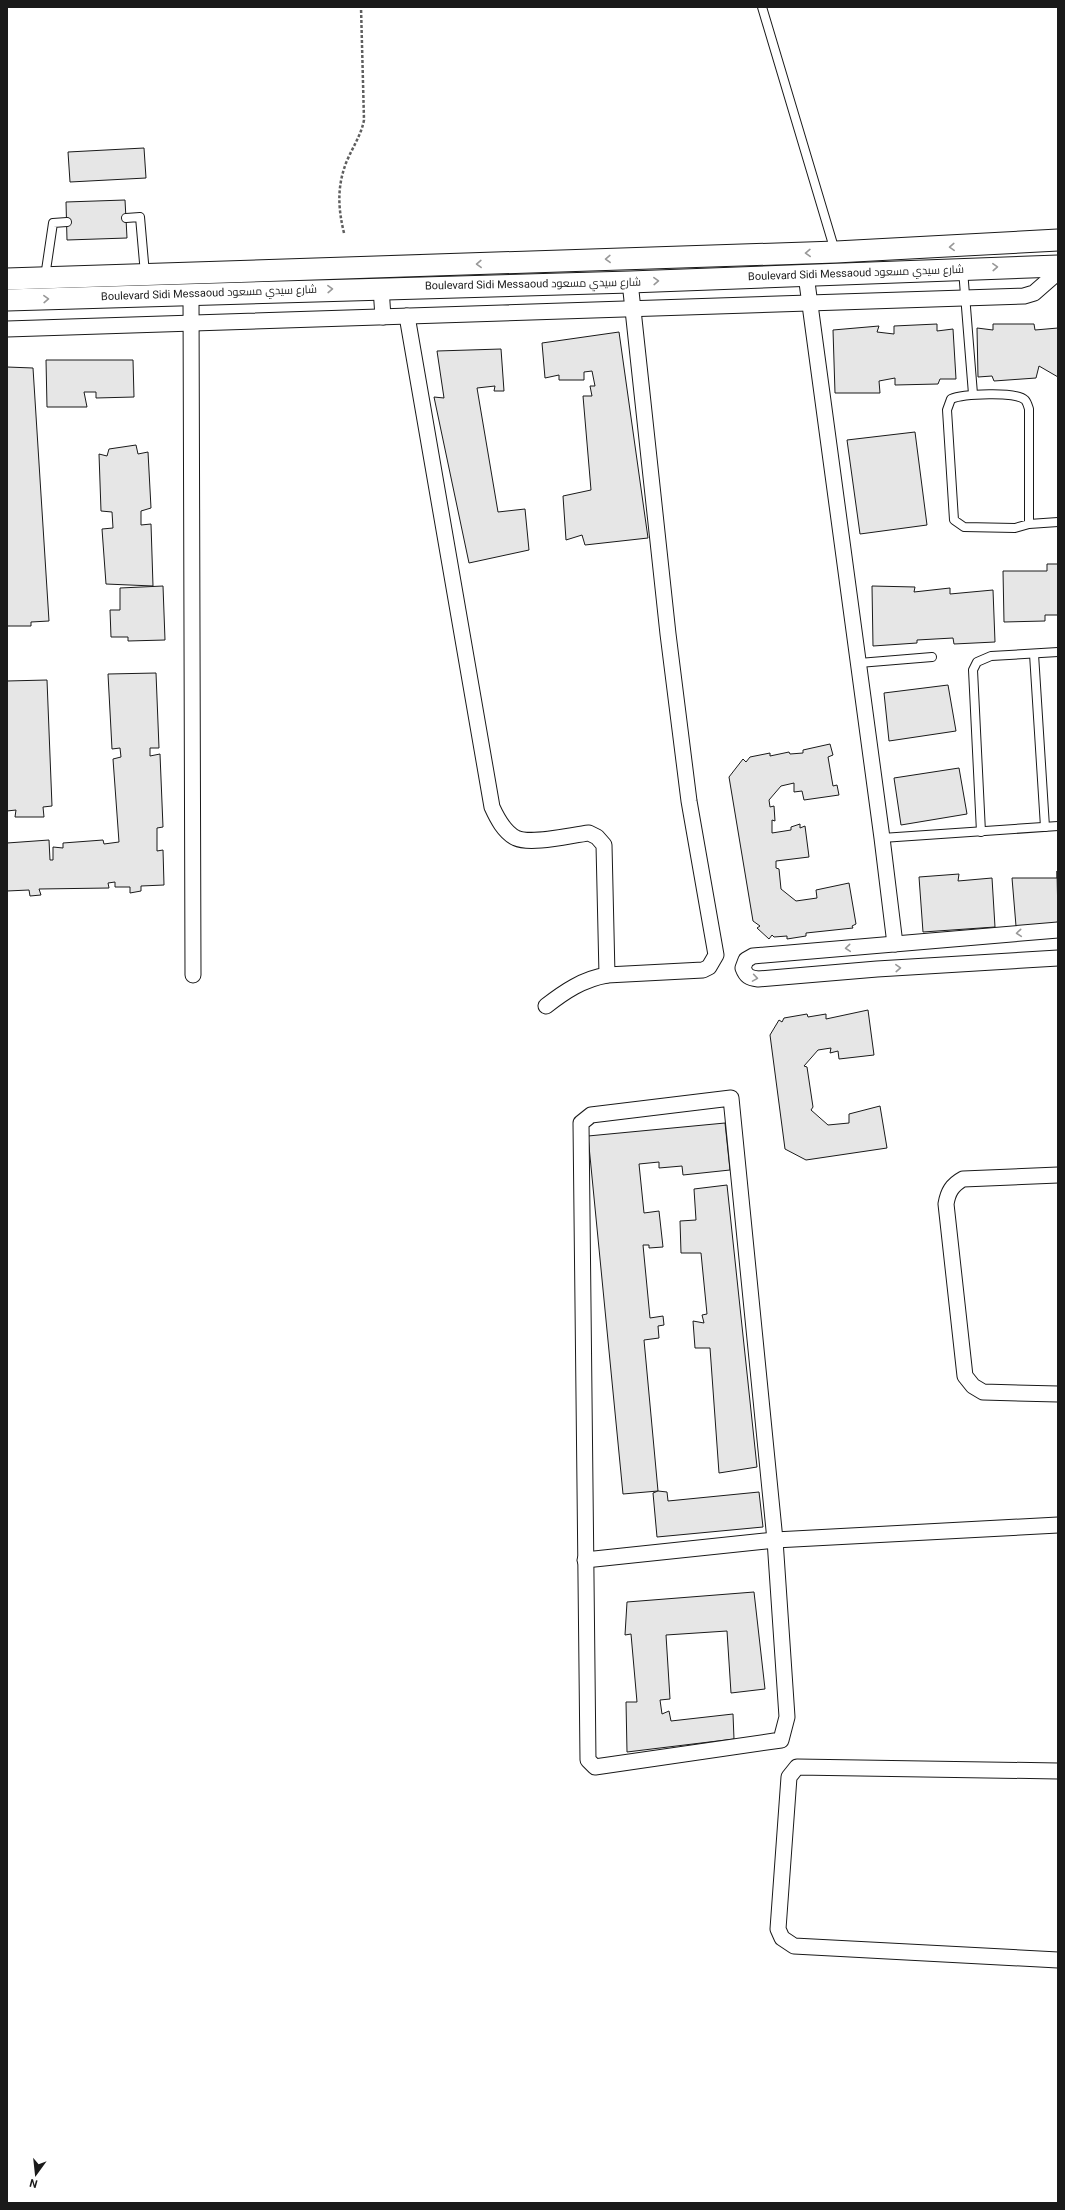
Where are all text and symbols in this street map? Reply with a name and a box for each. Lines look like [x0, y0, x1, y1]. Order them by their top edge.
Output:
one-way arrow [949, 242, 955, 251]
one-way arrow [805, 249, 811, 257]
one-way arrow [605, 255, 611, 263]
one-way arrow [476, 260, 482, 268]
street label: Boulevard Sidi Messaoud شارع سيدي مسعود [748, 263, 964, 285]
one-way arrow [992, 263, 998, 271]
street label: Boulevard Sidi Messaoud شارع سيدي مسعود [425, 276, 641, 294]
one-way arrow [653, 276, 659, 285]
street label: Boulevard Sidi Messaoud شارع سيدي مسعود [101, 283, 317, 305]
one-way arrow [327, 285, 333, 294]
one-way arrow [43, 295, 49, 303]
one-way arrow [1016, 929, 1022, 938]
one-way arrow [845, 943, 851, 952]
one-way arrow [895, 963, 901, 972]
one-way arrow [752, 973, 758, 982]
north arrow [16, 2154, 56, 2194]
text: N [28, 2176, 39, 2190]

